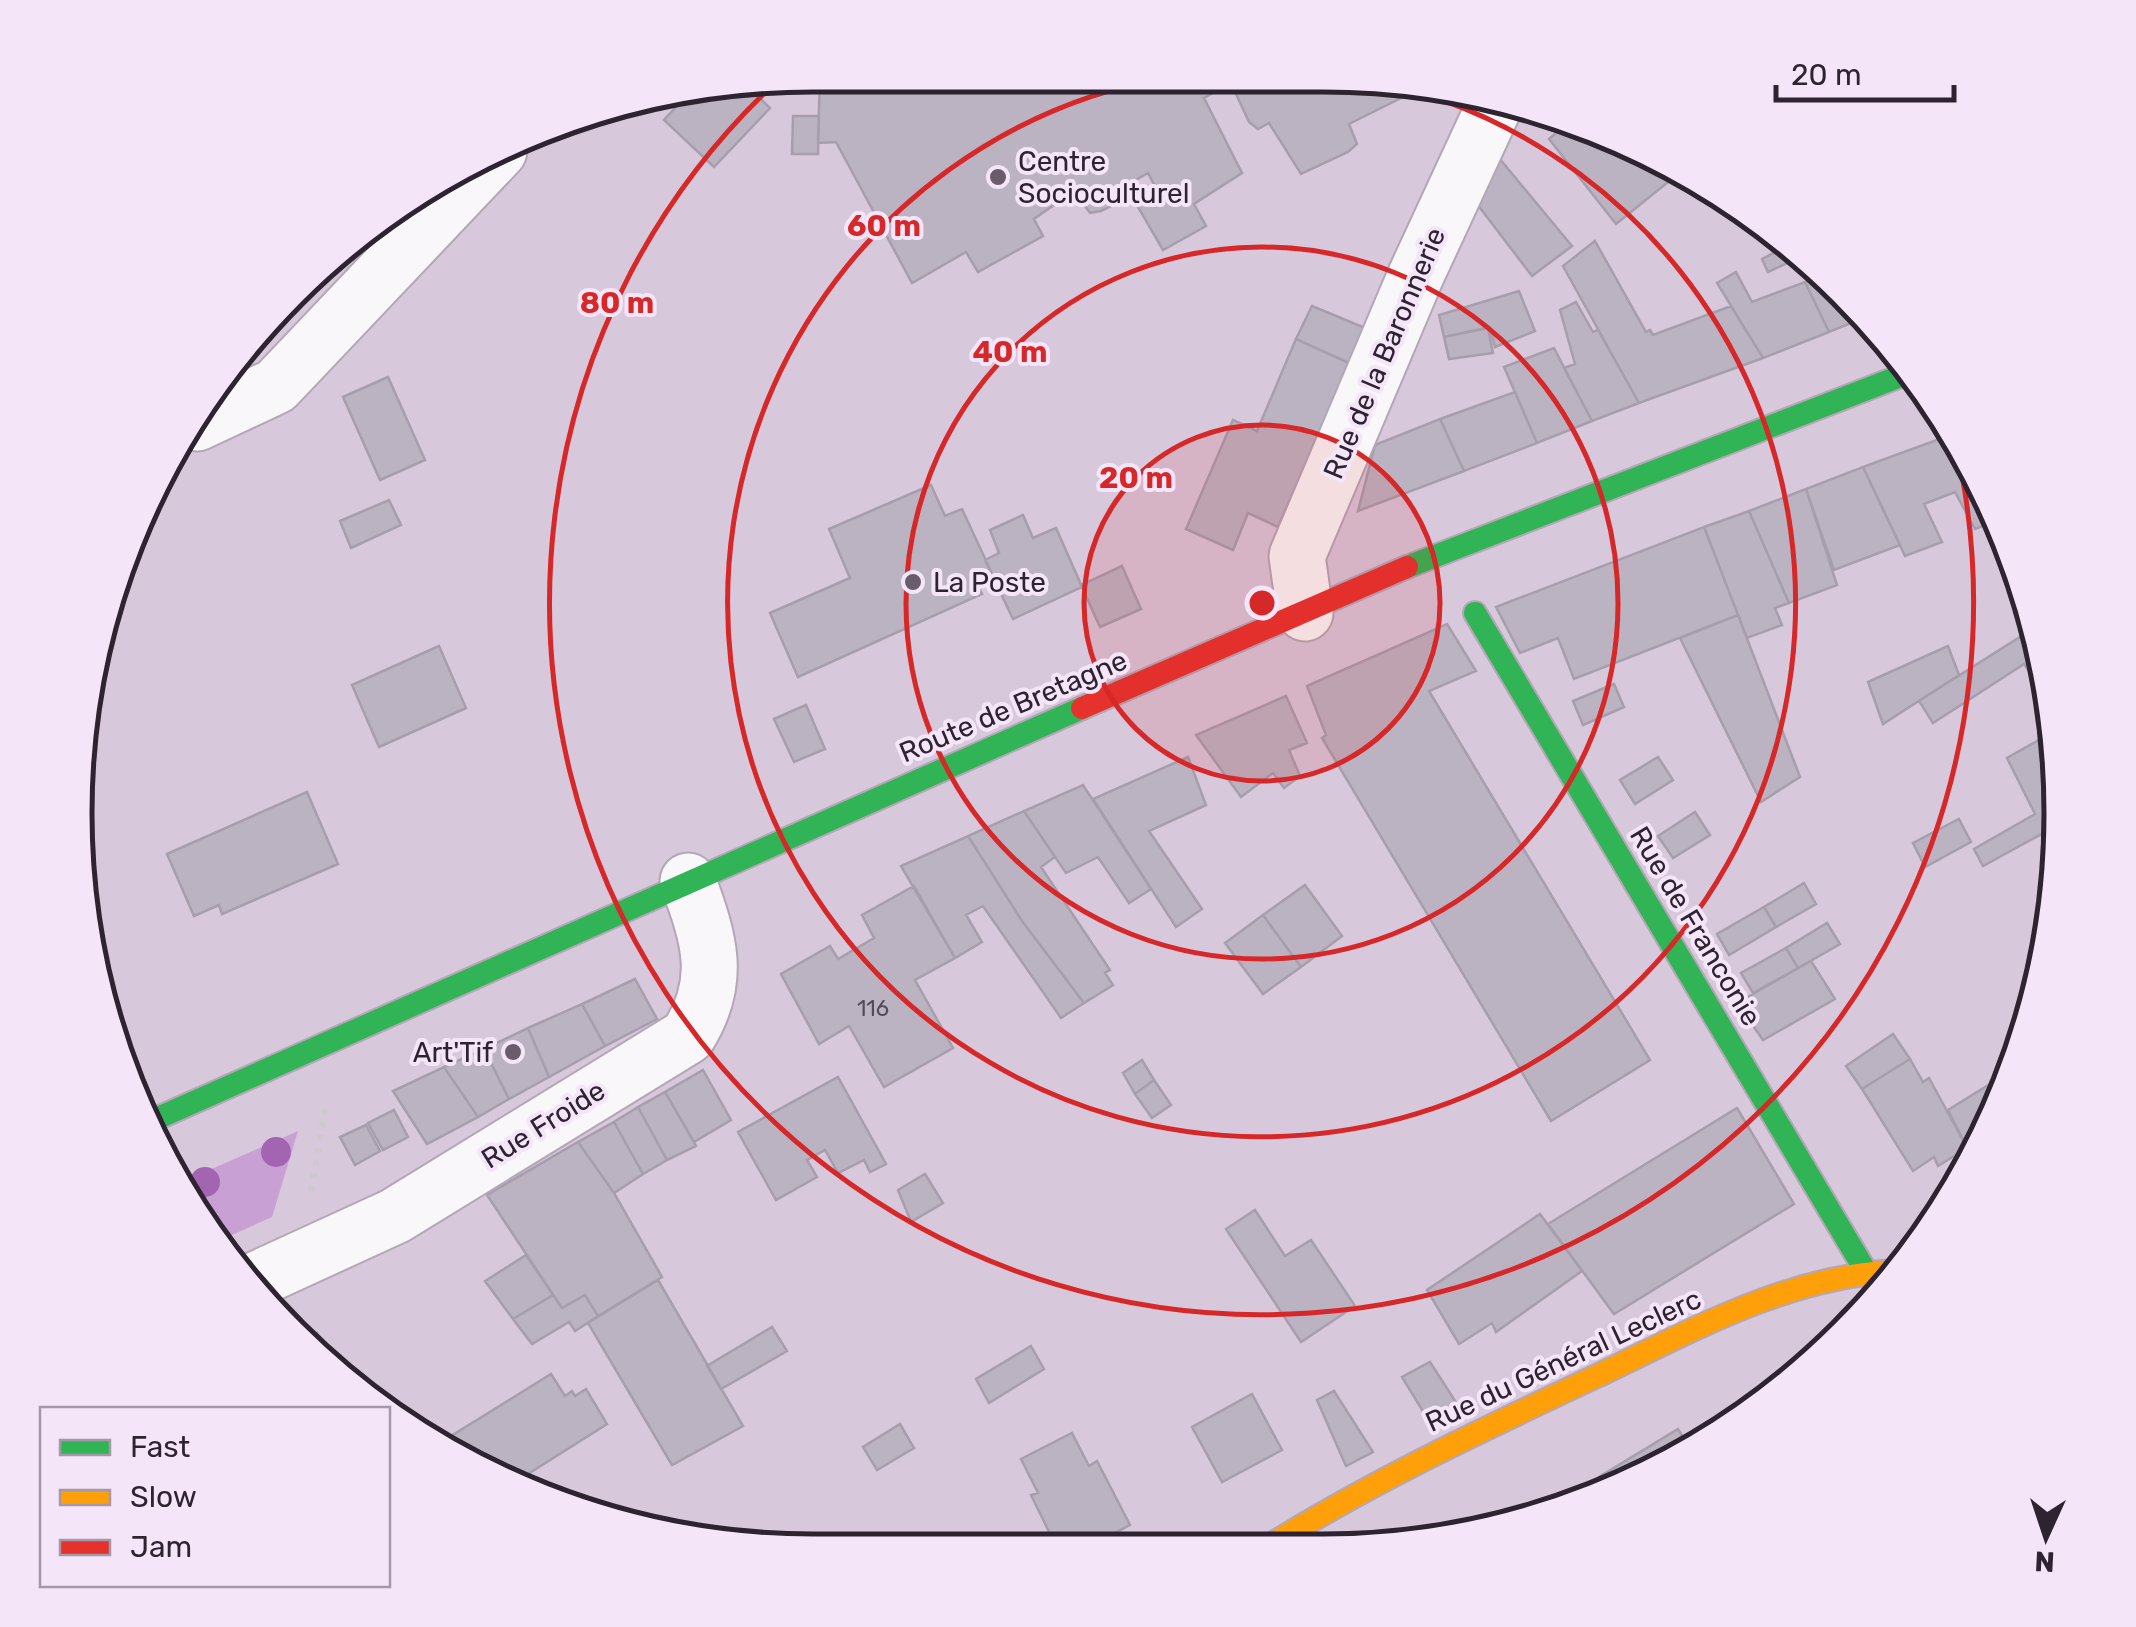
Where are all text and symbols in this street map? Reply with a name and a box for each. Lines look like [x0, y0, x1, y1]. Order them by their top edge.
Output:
scale bar [1776, 40, 1954, 102]
text: 20 m [1791, 57, 1862, 93]
place label: Centre Socioculturel [1018, 145, 1190, 210]
marker: Centre Socioculturel [987, 166, 1009, 188]
text: 60 m [847, 208, 921, 244]
street label: Rue de la Baronnerie [1317, 223, 1452, 484]
text: 80 m [580, 285, 654, 321]
text: 40 m [973, 334, 1047, 370]
text: 20 m [1099, 460, 1173, 496]
place label: La Poste [933, 566, 1046, 599]
marker: La Poste [902, 571, 924, 593]
centre of rings [1244, 585, 1280, 621]
street label: Route de Bretagne [894, 644, 1132, 769]
street label: Rue de Franconie [1623, 821, 1768, 1032]
house number: 116 [857, 995, 889, 1022]
place label: Art'Tif [413, 1036, 493, 1069]
marker: Art'Tif [502, 1041, 524, 1063]
street label: Rue Froide [475, 1074, 611, 1175]
street label: Rue du Général Leclerc [1420, 1282, 1706, 1439]
legend [40, 1407, 390, 1587]
text: Fast [130, 1429, 190, 1465]
text: Slow [130, 1479, 197, 1515]
north arrow [1996, 1487, 2096, 1587]
text: Jam [130, 1529, 192, 1565]
text: N [2034, 1544, 2056, 1578]

